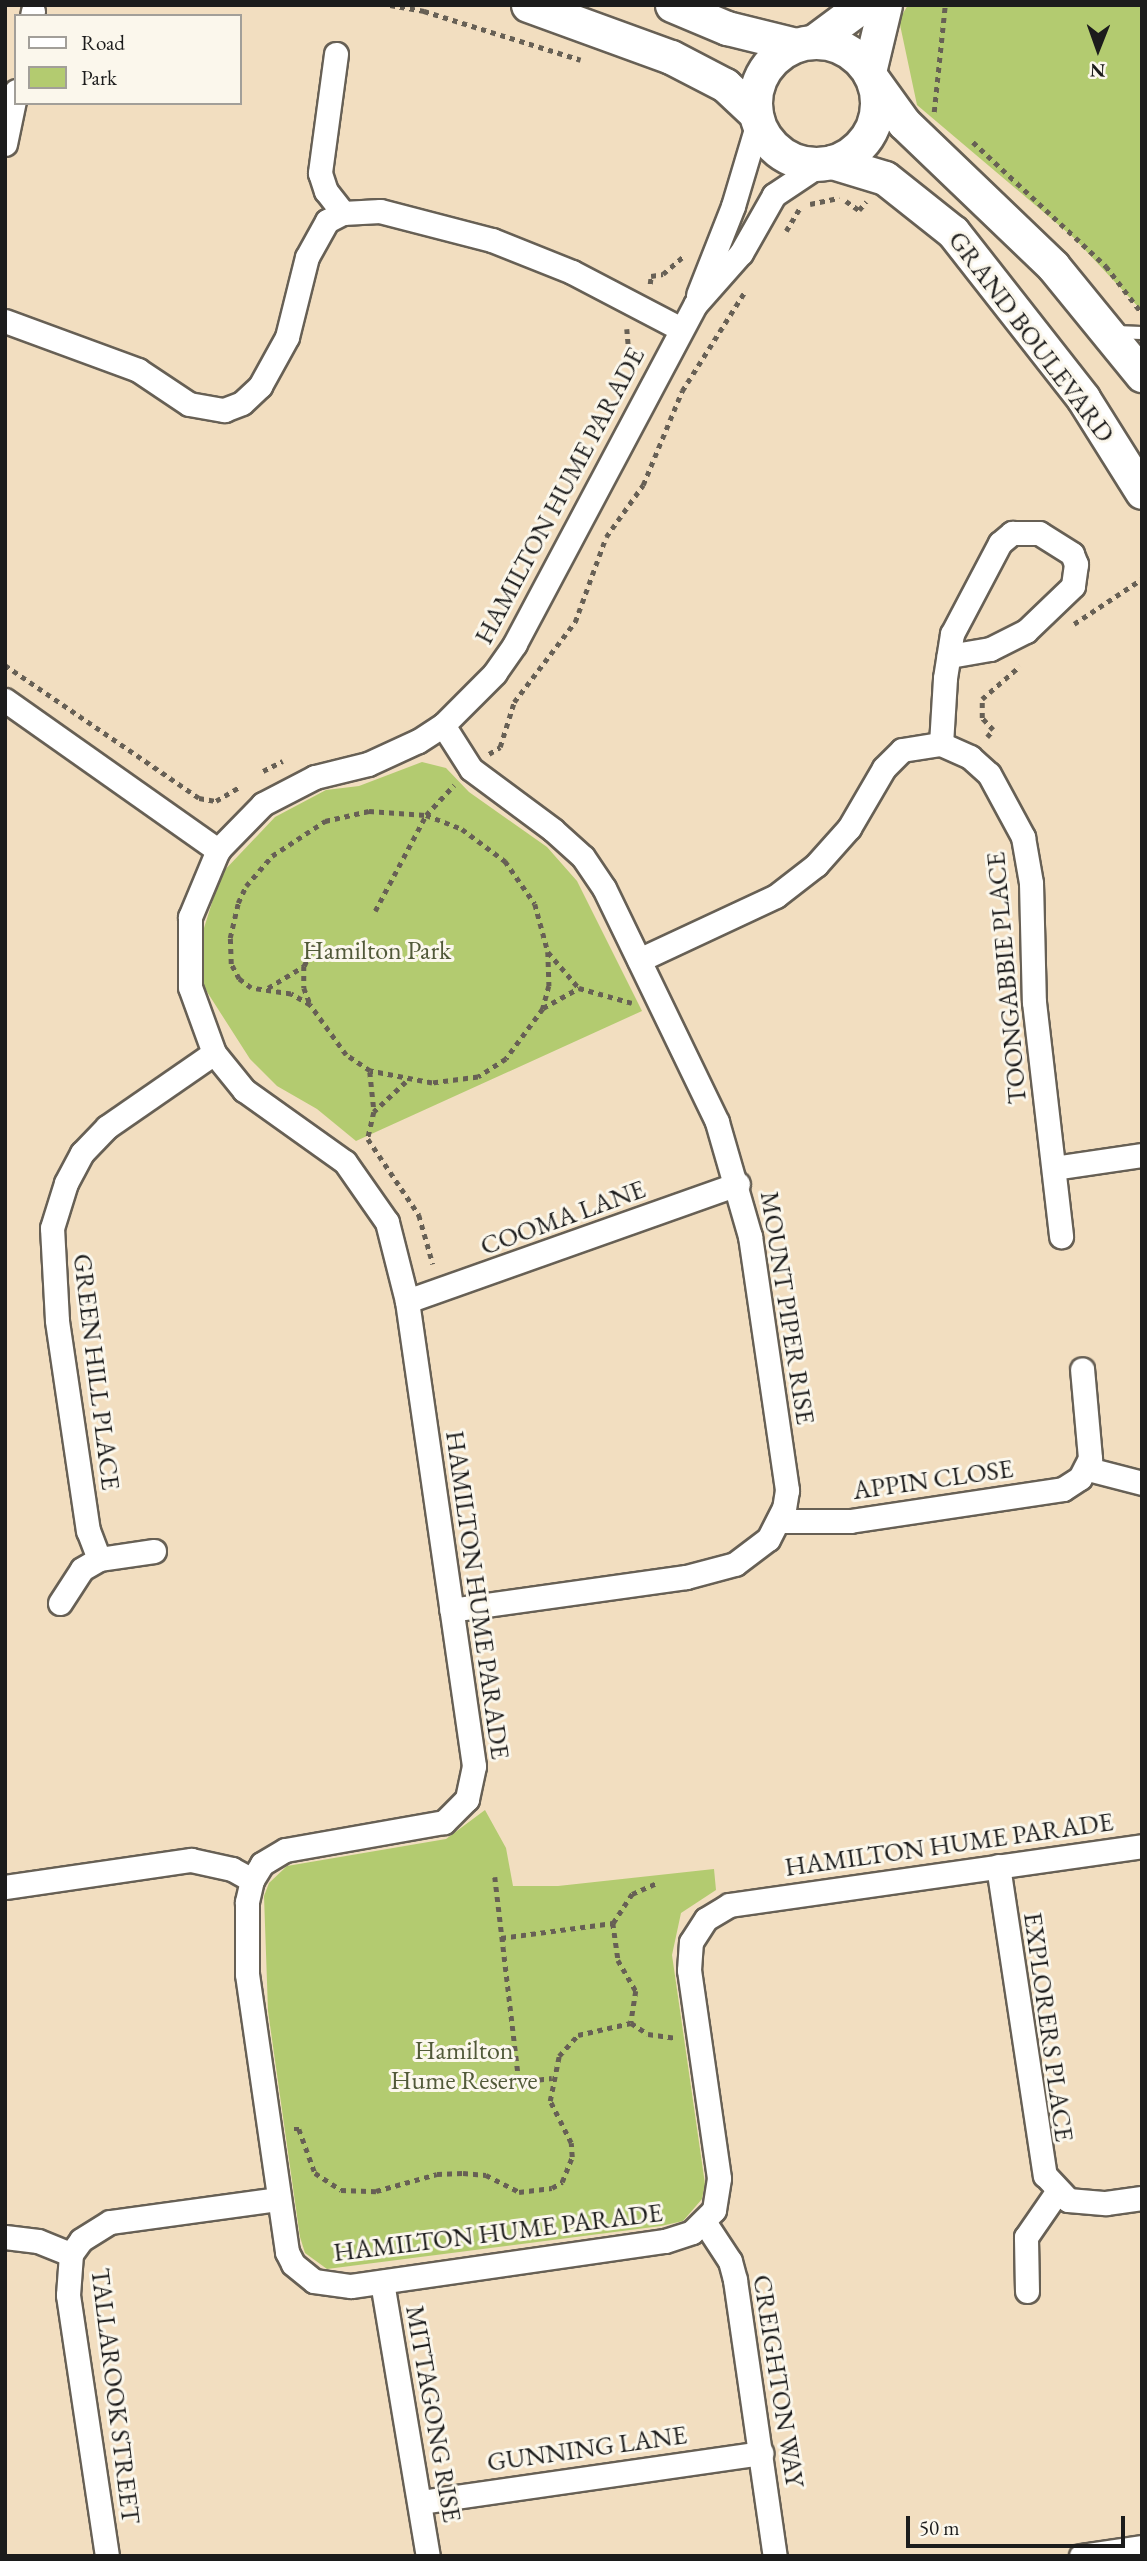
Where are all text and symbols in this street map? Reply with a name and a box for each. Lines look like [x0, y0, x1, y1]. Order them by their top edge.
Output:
legend [14, 14, 242, 105]
north arrow [1063, 14, 1133, 84]
text: Road [81, 29, 125, 56]
text: N [1090, 58, 1106, 83]
text: Park [81, 64, 117, 91]
street label: GRAND BOULEVARD [941, 225, 1121, 449]
street label: HAMILTON HUME PARADE [468, 342, 652, 650]
street label: TOONGABBIE PLACE [980, 851, 1034, 1105]
park label: Hamilton Park [303, 935, 451, 967]
street label: COOMA LANE [476, 1174, 650, 1262]
street label: MOUNT PIPER RISE [753, 1189, 821, 1427]
street label: GREEN HILL PLACE [66, 1252, 126, 1492]
street label: HAMILTON HUME PARADE [438, 1429, 516, 1761]
street label: APPIN CLOSE [851, 1453, 1015, 1507]
street label: HAMILTON HUME PARADE [783, 1806, 1115, 1884]
street label: EXPLORERS PLACE [1016, 1910, 1080, 2144]
park label: Hamilton Hume Reserve [390, 2035, 538, 2096]
street label: HAMILTON HUME PARADE [332, 2197, 664, 2269]
street label: TALLAROOK STREET [84, 2266, 146, 2526]
street label: CREIGHTON WAY [746, 2273, 810, 2489]
street label: MITTAGONG RISE [399, 2303, 467, 2525]
street label: GUNNING LANE [485, 2420, 689, 2478]
scale bar [909, 2502, 1128, 2546]
text: 50 m [919, 2514, 960, 2541]

